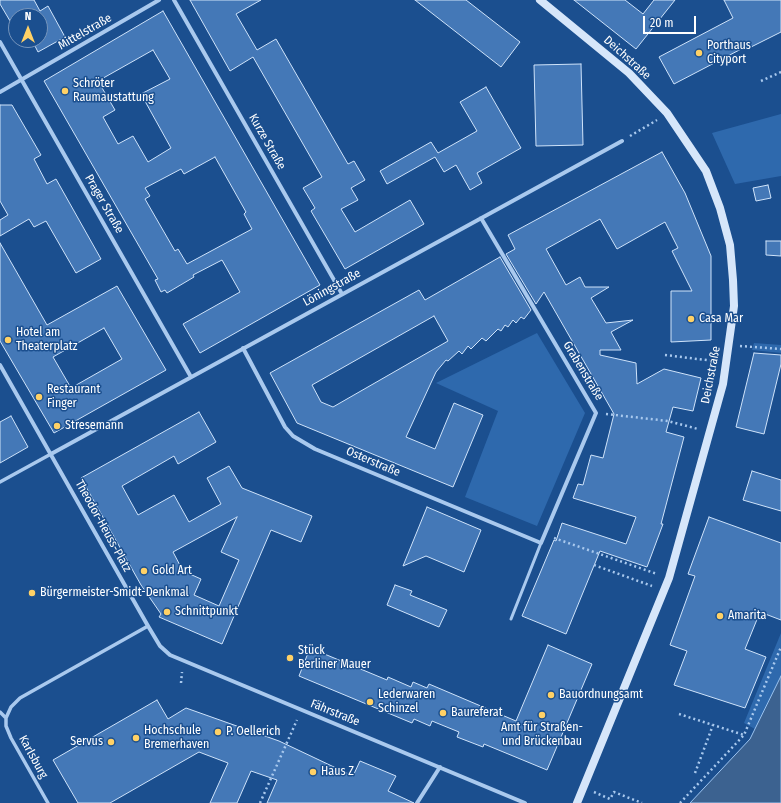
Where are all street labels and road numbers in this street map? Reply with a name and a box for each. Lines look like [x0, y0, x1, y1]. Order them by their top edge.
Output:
street label: Mittelstraße [56, 11, 114, 53]
street label: Deichstraße [600, 33, 654, 83]
street label: Kurze Straße [245, 112, 289, 172]
street label: Prager Straße [81, 172, 127, 236]
street label: Löningstraße [301, 266, 363, 310]
street label: Grabenstraße [560, 339, 606, 403]
street label: Deichstraße [698, 345, 724, 405]
street label: Osterstraße [344, 444, 402, 480]
street label: Theodor-Heuss-Platz [72, 478, 134, 574]
street label: Fährstraße [308, 697, 362, 729]
street label: Karlsburg [15, 733, 51, 781]

